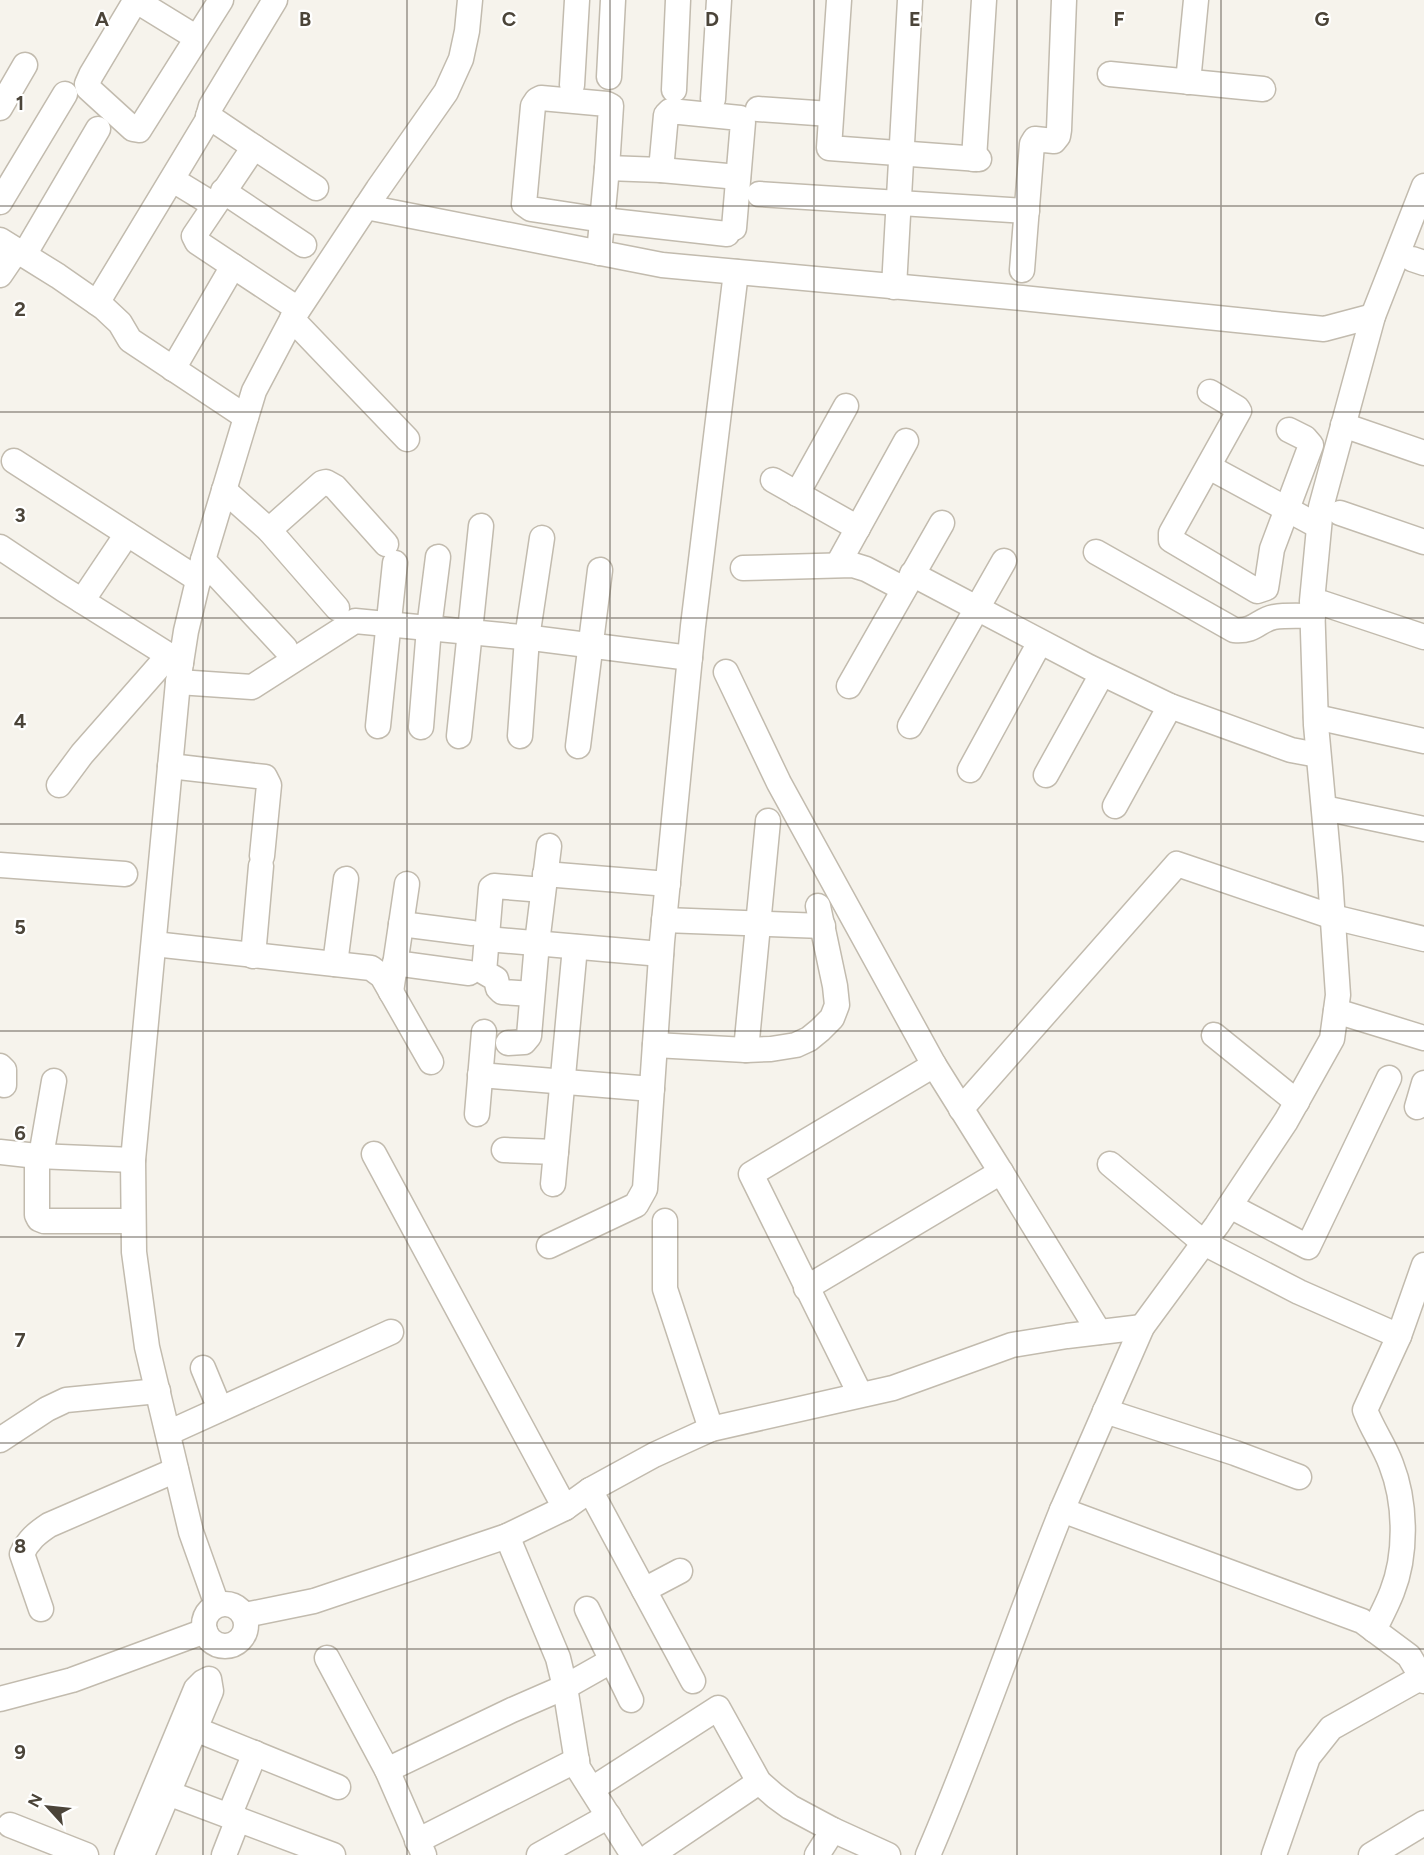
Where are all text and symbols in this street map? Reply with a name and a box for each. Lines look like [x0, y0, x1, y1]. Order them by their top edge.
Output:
text: A [95, 7, 110, 31]
text: B [299, 7, 311, 31]
text: C [502, 7, 516, 31]
text: D [705, 7, 719, 31]
text: E [909, 7, 921, 31]
text: F [1113, 7, 1125, 31]
text: G [1315, 7, 1330, 31]
text: 1 [16, 91, 24, 115]
text: 2 [14, 297, 26, 321]
text: 3 [14, 503, 26, 527]
text: 4 [14, 709, 27, 733]
text: 5 [14, 915, 26, 939]
text: 6 [14, 1121, 26, 1145]
text: 7 [14, 1328, 26, 1352]
text: 8 [14, 1534, 26, 1558]
text: 9 [14, 1740, 26, 1764]
north arrow [18, 1777, 78, 1837]
text: N [24, 1791, 46, 1810]

